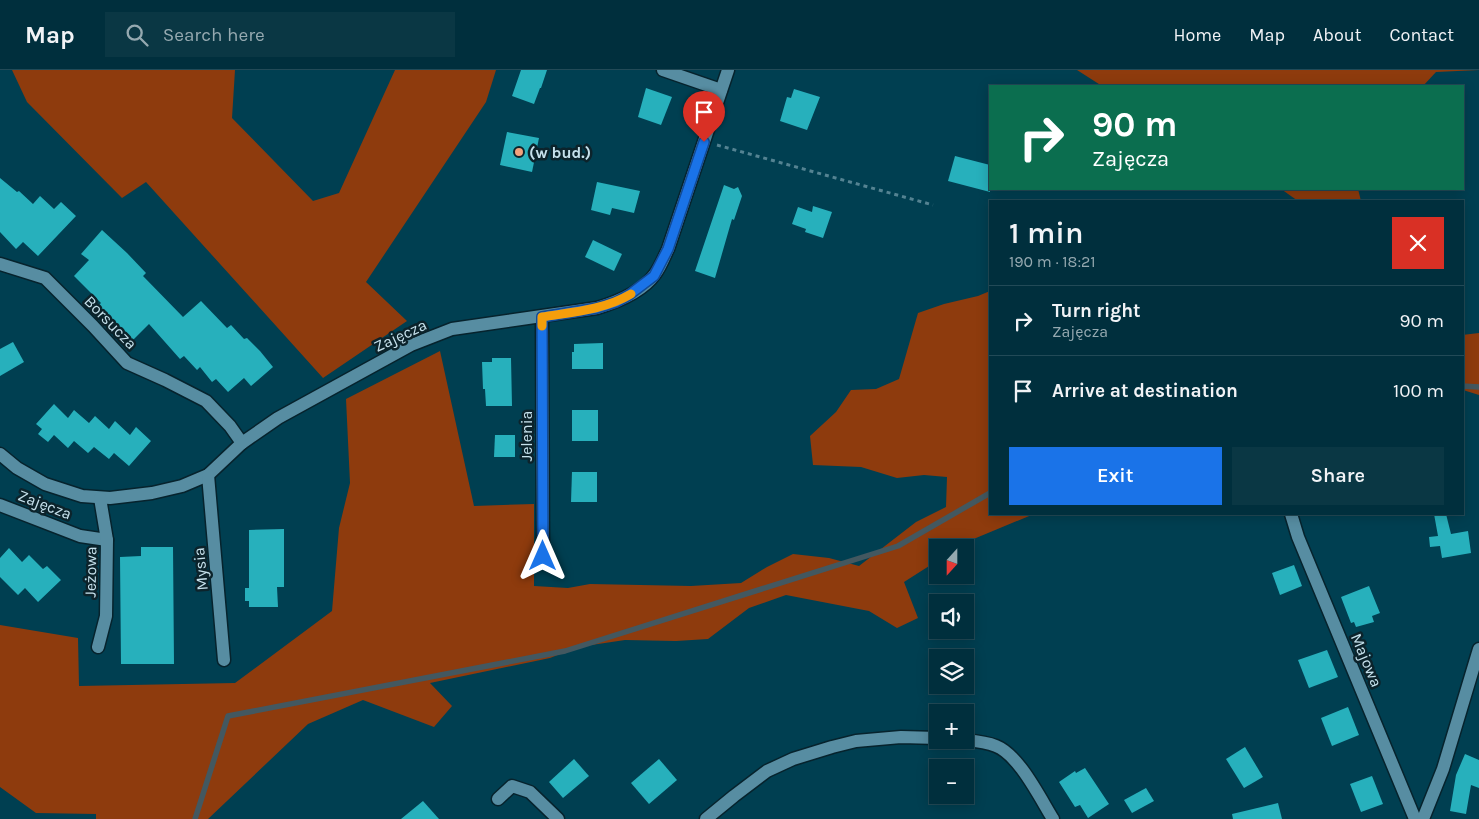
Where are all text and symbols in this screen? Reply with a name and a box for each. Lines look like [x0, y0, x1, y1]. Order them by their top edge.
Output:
search box [105, 12, 455, 57]
text: Map [25, 21, 75, 49]
icon: search [123, 21, 151, 49]
text: Search here [163, 24, 265, 46]
text: Home [1173, 24, 1221, 46]
text: Map [1249, 24, 1285, 46]
text: About [1313, 24, 1362, 46]
text: Contact [1390, 24, 1454, 46]
pin [683, 91, 725, 142]
icon: arrive [690, 98, 718, 126]
text: 90 m [1092, 104, 1178, 145]
icon: right [1009, 105, 1074, 170]
place label: (w bud.) [529, 143, 591, 162]
marker: (w bud.) [513, 146, 525, 158]
text: Zajęcza [1092, 146, 1169, 172]
text: 1 min [1009, 215, 1083, 251]
button: close [1392, 217, 1444, 269]
text: 190 m · 18:21 [1009, 252, 1096, 271]
street label: Borsucza [80, 292, 141, 353]
text: Turn right [1052, 300, 1141, 322]
icon: right [1009, 307, 1037, 335]
text: 90 m [1399, 310, 1444, 332]
street label: Zajęcza [371, 315, 430, 356]
text: Zajęcza [1052, 322, 1108, 341]
icon: arrive [1009, 377, 1037, 405]
text: Arrive at destination [1052, 380, 1238, 402]
text: 100 m [1393, 380, 1444, 402]
street label: Jelenia [517, 411, 536, 461]
button: Exit [1009, 447, 1222, 505]
button: Share [1232, 447, 1444, 505]
street label: Zajęcza [15, 486, 74, 523]
position arrow [516, 529, 568, 581]
north arrow [929, 539, 974, 584]
map controls [929, 539, 974, 804]
street label: Jeżowa [81, 546, 100, 598]
street label: Mysia [189, 547, 212, 591]
button: sound [929, 594, 974, 639]
street label: Majowa [1347, 630, 1386, 690]
button: layers [929, 649, 974, 694]
button: + [929, 704, 974, 749]
button: − [929, 759, 974, 804]

